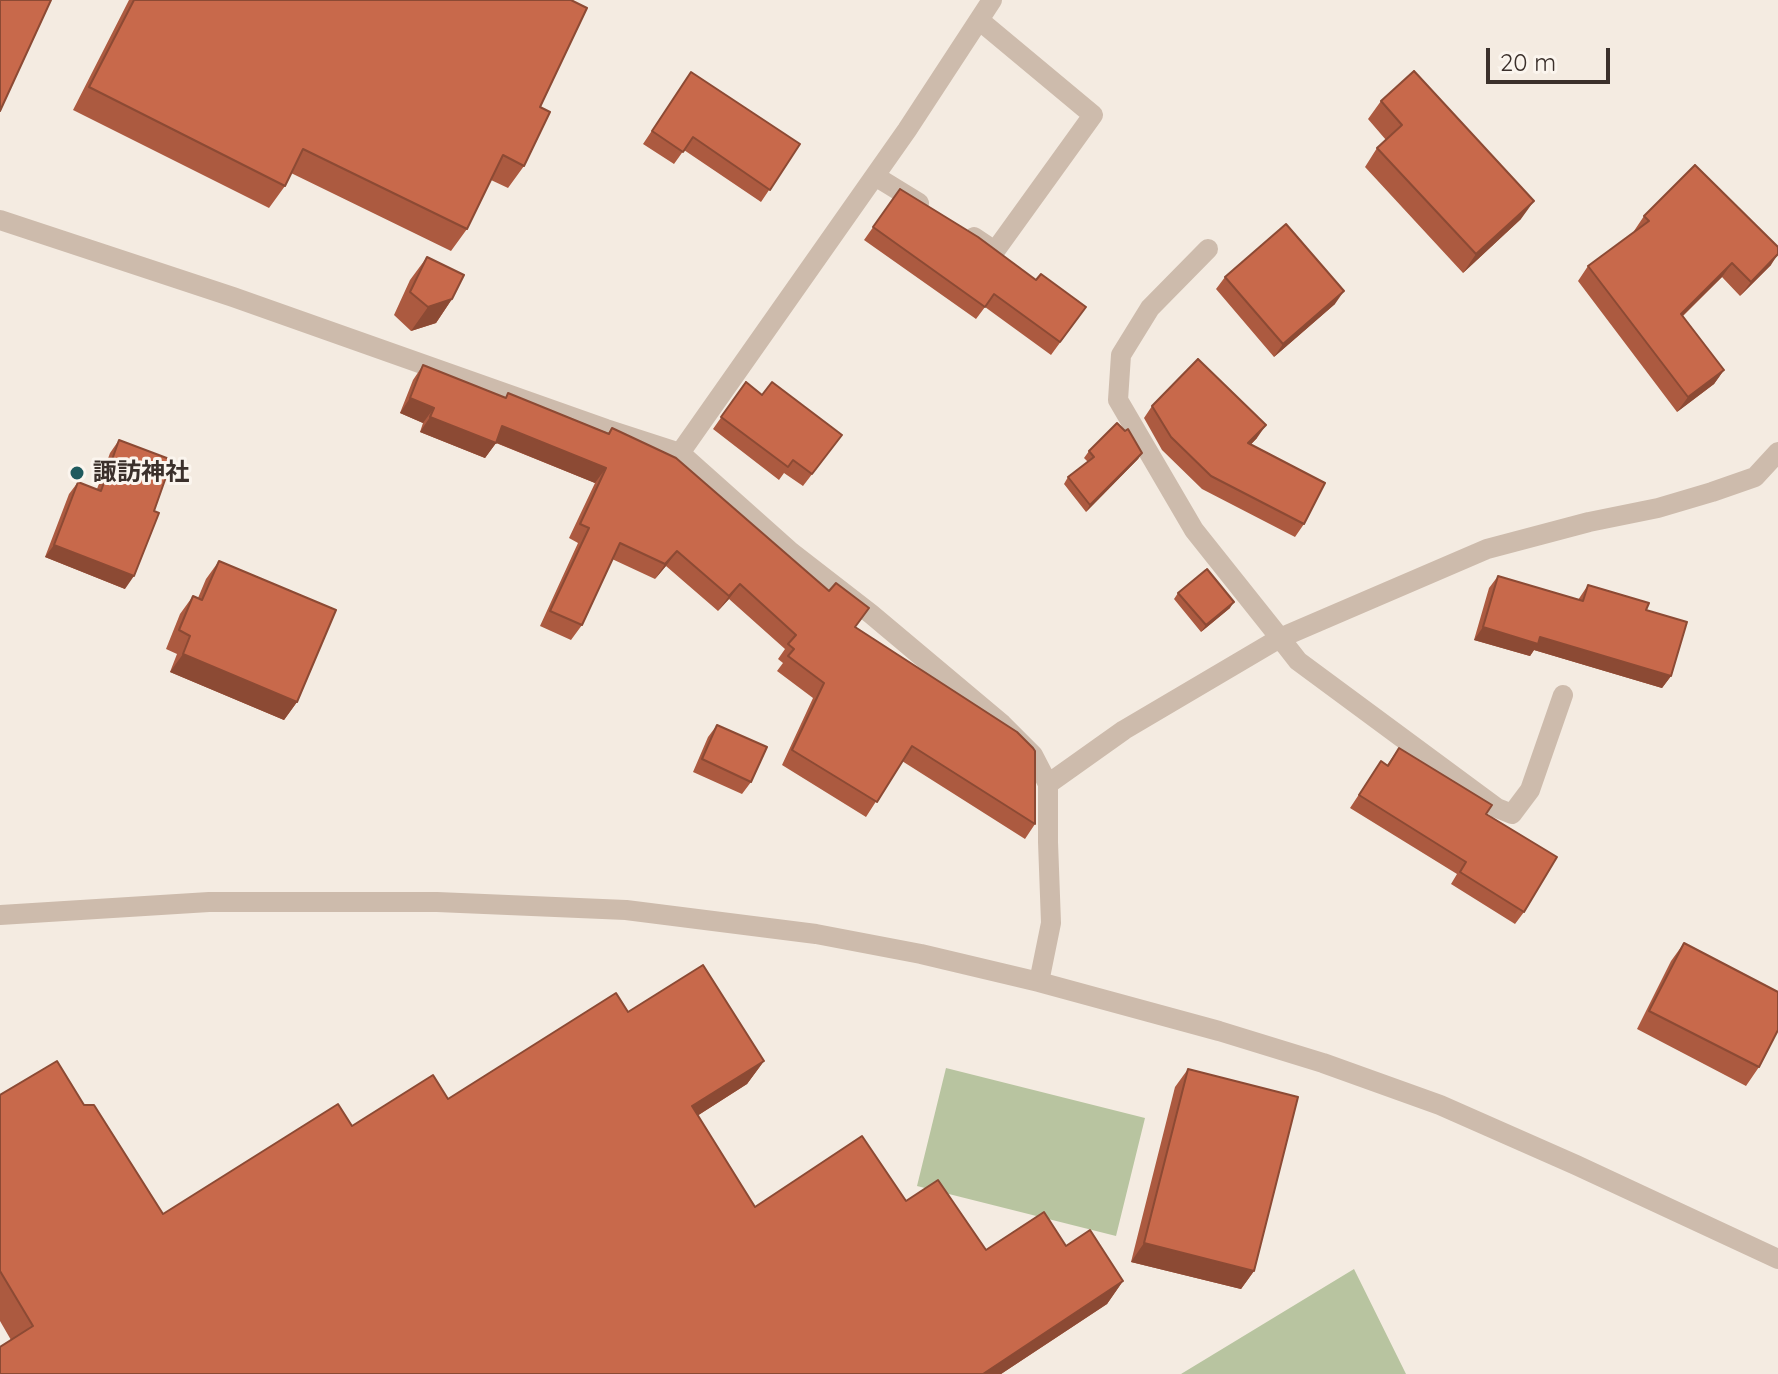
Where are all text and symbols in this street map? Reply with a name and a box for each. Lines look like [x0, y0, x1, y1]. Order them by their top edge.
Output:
scale bar [1490, 32, 1614, 82]
text: 20 m [1500, 47, 1556, 77]
place label: 諏訪神社 [93, 459, 189, 487]
marker: 諏訪神社 [68, 464, 86, 482]

